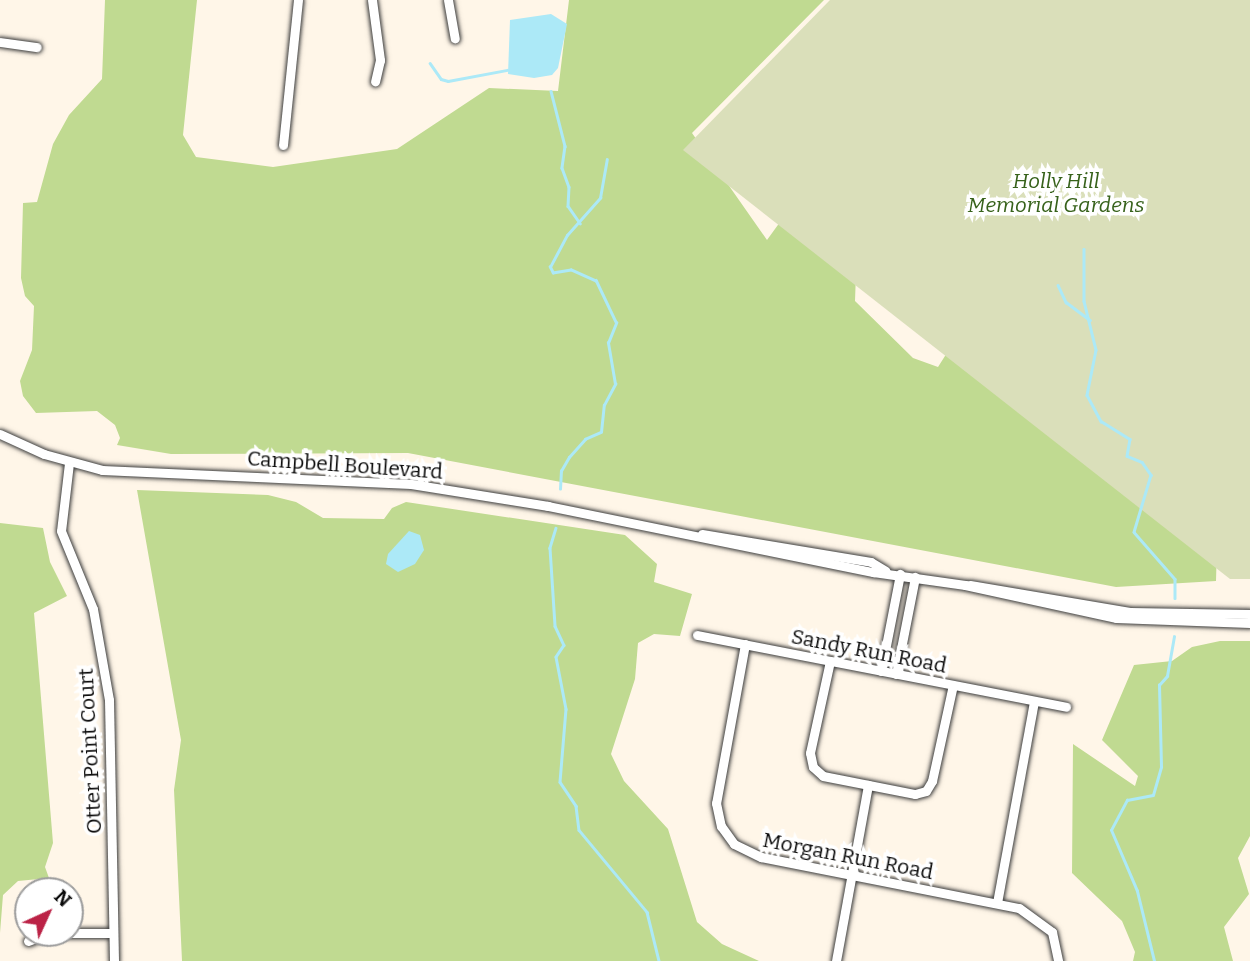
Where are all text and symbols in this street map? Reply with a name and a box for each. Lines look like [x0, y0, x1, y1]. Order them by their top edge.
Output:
park label: Holly Hill Memorial Gardens [968, 168, 1144, 218]
street label: Campbell Boulevard [246, 446, 444, 484]
street label: Sandy Run Road [789, 624, 949, 678]
street label: Otter Point Court [73, 667, 107, 835]
street label: Morgan Run Road [761, 827, 935, 885]
north arrow [14, 877, 84, 947]
text: N [49, 885, 76, 912]

